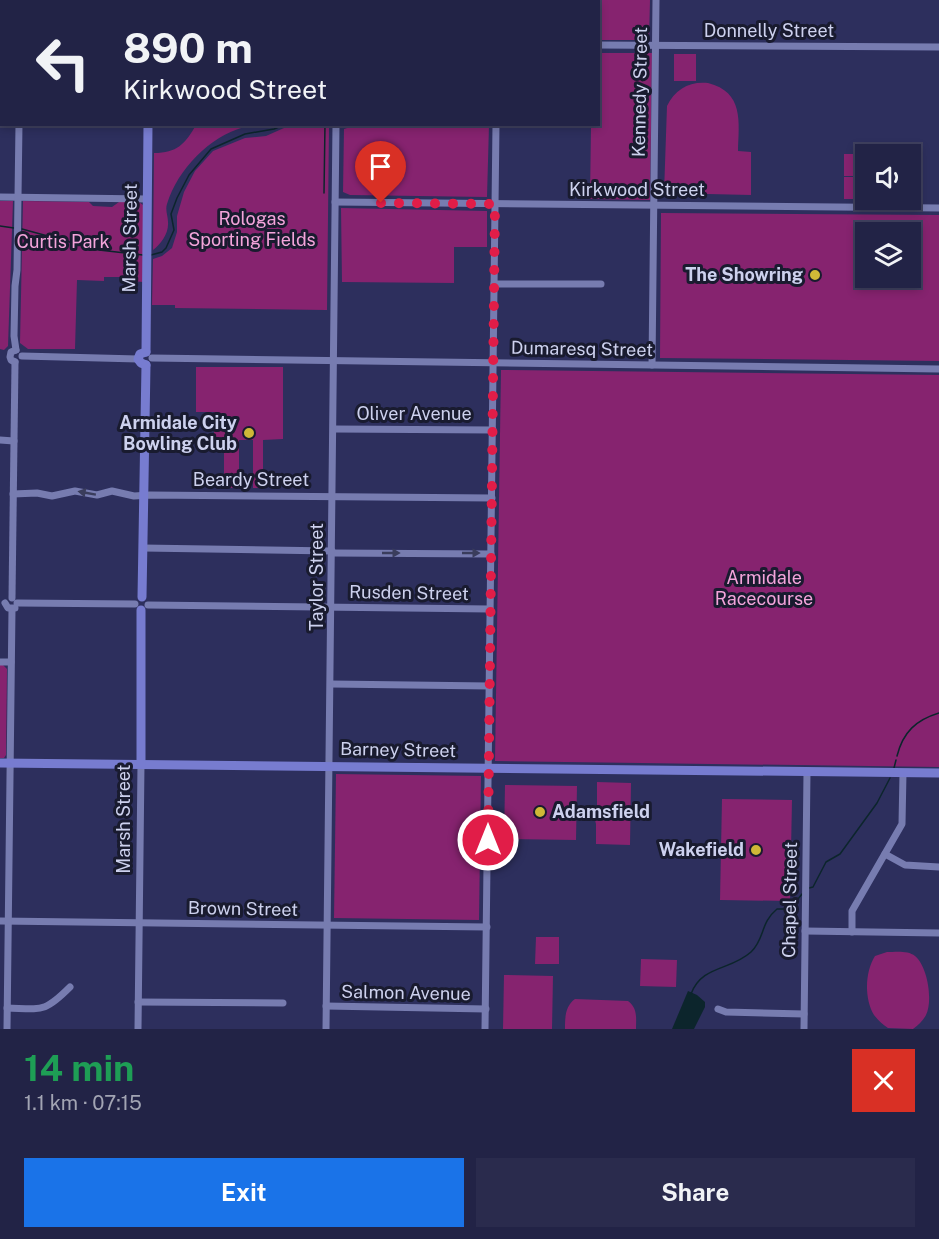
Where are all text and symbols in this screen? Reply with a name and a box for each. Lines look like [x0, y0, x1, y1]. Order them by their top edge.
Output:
street label: Donnelly Street [704, 20, 834, 41]
text: 890 m [123, 23, 253, 72]
icon: left [24, 24, 102, 102]
street label: Kennedy Street [628, 27, 651, 157]
text: Kirkwood Street [123, 73, 327, 105]
pin [355, 141, 406, 203]
map controls [855, 144, 921, 288]
button: sound [855, 144, 921, 210]
icon: arrive [364, 150, 397, 183]
street label: Kirkwood Street [569, 179, 705, 200]
street label: Marsh Street [118, 183, 141, 293]
park label: Rologas Sporting Fields [188, 208, 316, 250]
button: layers [855, 222, 921, 288]
park label: Curtis Park [17, 231, 110, 252]
place label: The Showring [685, 264, 803, 285]
marker: The Showring [808, 268, 822, 282]
street label: Dumaresq Street [511, 337, 653, 360]
street label: Oliver Avenue [356, 403, 472, 424]
place label: Armidale City Bowling Club [119, 412, 237, 454]
marker: Armidale City Bowling Club [242, 426, 256, 440]
street label: Beardy Street [193, 469, 309, 490]
one-way arrow [77, 488, 96, 497]
street label: Taylor Street [306, 523, 327, 631]
one-way arrow [381, 548, 400, 558]
one-way arrow [462, 548, 481, 558]
park label: Armidale Racecourse [715, 567, 813, 609]
street label: Rusden Street [349, 581, 469, 604]
street label: Barney Street [340, 738, 456, 761]
street label: Marsh Street [113, 764, 134, 874]
place label: Adamsfield [552, 801, 650, 822]
marker: Adamsfield [533, 805, 547, 819]
position arrow [456, 808, 520, 872]
place label: Wakefield [659, 839, 744, 860]
street label: Chapel Street [778, 842, 801, 958]
marker: Wakefield [749, 843, 763, 857]
street label: Brown Street [188, 897, 298, 920]
street label: Salmon Avenue [341, 981, 471, 1004]
text: 14 min [24, 1047, 134, 1089]
button: close [852, 1049, 915, 1112]
text: 1.1 km · 07:15 [24, 1091, 142, 1115]
button: Exit [24, 1158, 464, 1227]
button: Share [476, 1158, 915, 1227]

